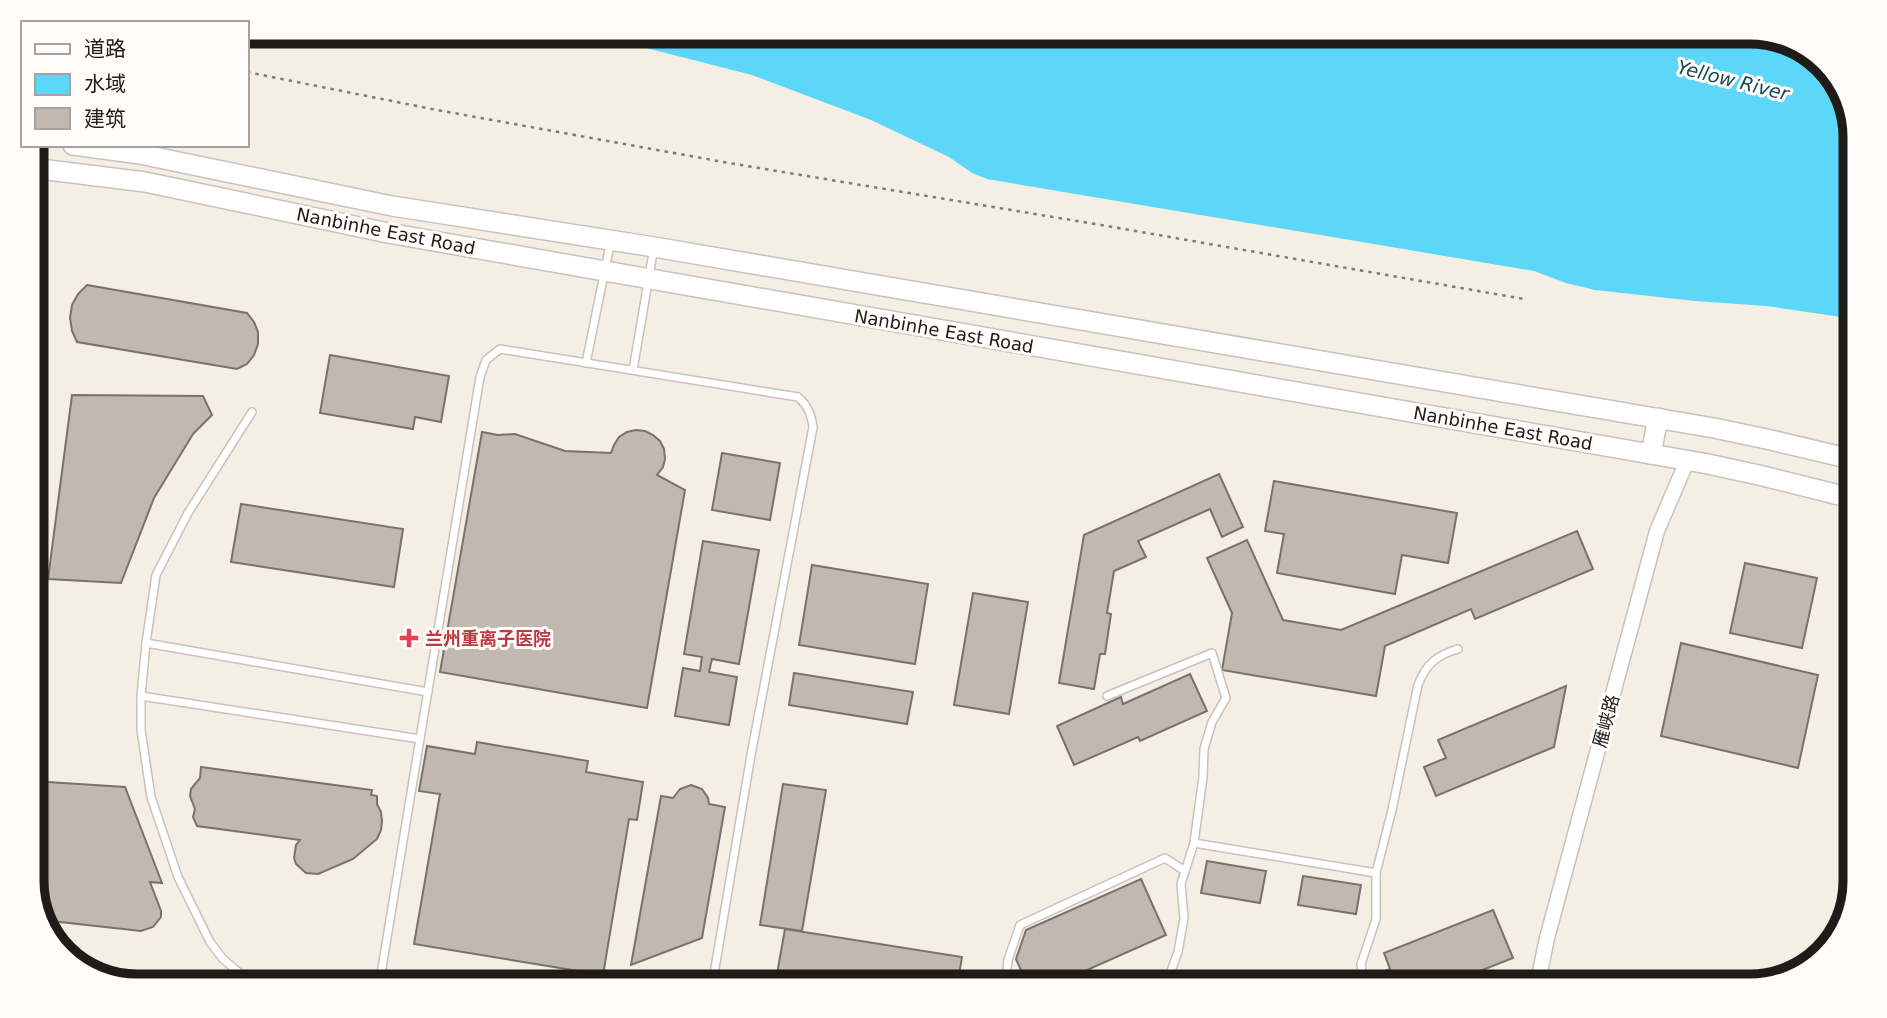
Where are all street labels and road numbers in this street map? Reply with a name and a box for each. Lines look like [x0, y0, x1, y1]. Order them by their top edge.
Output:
street label: Nanbinhe East Road [295, 203, 477, 259]
street label: Nanbinhe East Road [853, 305, 1035, 357]
street label: Nanbinhe East Road [1412, 402, 1594, 454]
street label: 雁峡路 [1589, 692, 1623, 750]

